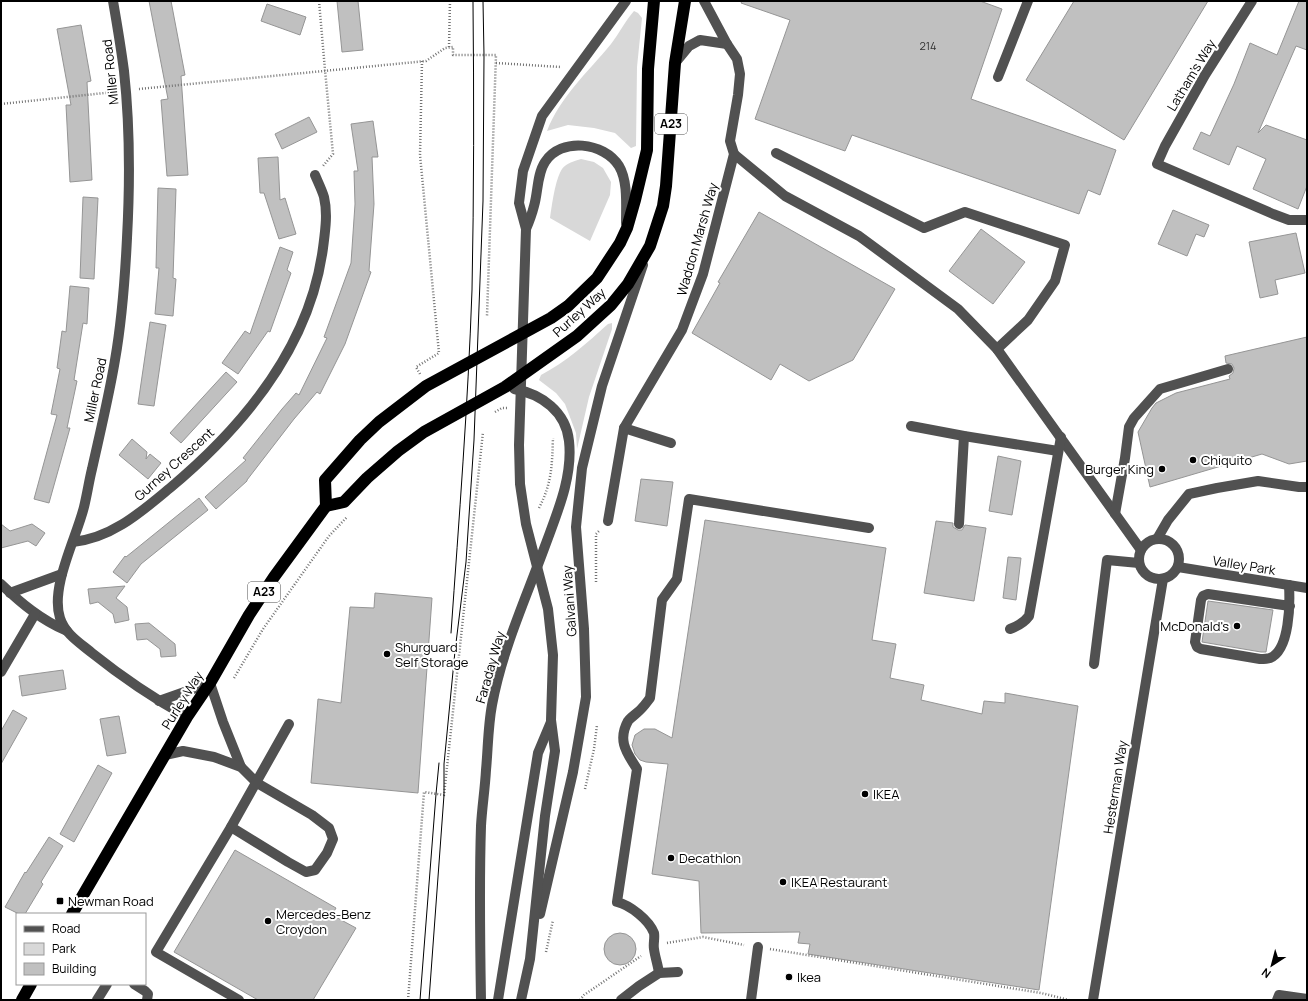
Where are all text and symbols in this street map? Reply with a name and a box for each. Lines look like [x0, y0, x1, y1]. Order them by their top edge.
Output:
street label: Latham's Way [1162, 36, 1220, 114]
street label: Miller Road [98, 38, 122, 106]
house number: 214 [919, 38, 937, 53]
road number: A23 [655, 114, 687, 134]
street label: Waddon Marsh Way [672, 180, 722, 298]
street label: Purley Way [549, 283, 609, 341]
street label: Miller Road [79, 356, 111, 424]
street label: Gurney Crescent [130, 423, 218, 505]
place label: Chiquito [1201, 451, 1252, 469]
marker: Chiquito [1188, 455, 1198, 465]
place label: Burger King [1085, 460, 1154, 478]
marker: Burger King [1157, 464, 1167, 474]
street label: Valley Park [1211, 551, 1277, 579]
street label: Galvani Way [558, 565, 580, 637]
road number: A23 [248, 582, 280, 602]
place label: McDonald's [1160, 617, 1229, 635]
marker: McDonald's [1232, 621, 1242, 631]
street label: Faraday Way [471, 629, 509, 705]
place label: Shurguard Self Storage [395, 638, 469, 671]
marker: Shurguard Self Storage [382, 649, 392, 659]
street label: Purley Way [157, 667, 207, 733]
street label: Hesterman Way [1099, 739, 1131, 835]
place label: IKEA [873, 785, 899, 803]
marker: IKEA [860, 789, 870, 799]
place label: Decathlon [679, 849, 741, 867]
marker: Decathlon [666, 853, 676, 863]
place label: IKEA Restaurant [791, 873, 887, 891]
marker: IKEA Restaurant [778, 877, 788, 887]
place label: Newman Road [68, 892, 154, 910]
marker: Newman Road [55, 896, 65, 906]
place label: Mercedes-Benz Croydon [276, 905, 371, 938]
legend [16, 913, 146, 985]
marker: Mercedes-Benz Croydon [263, 916, 273, 926]
text: Road [52, 920, 80, 937]
text: Park [52, 940, 77, 957]
north arrow [1252, 945, 1292, 985]
text: Building [52, 960, 96, 977]
text: N [1258, 965, 1273, 982]
place label: Ikea [797, 968, 821, 986]
marker: Ikea [784, 972, 794, 982]

